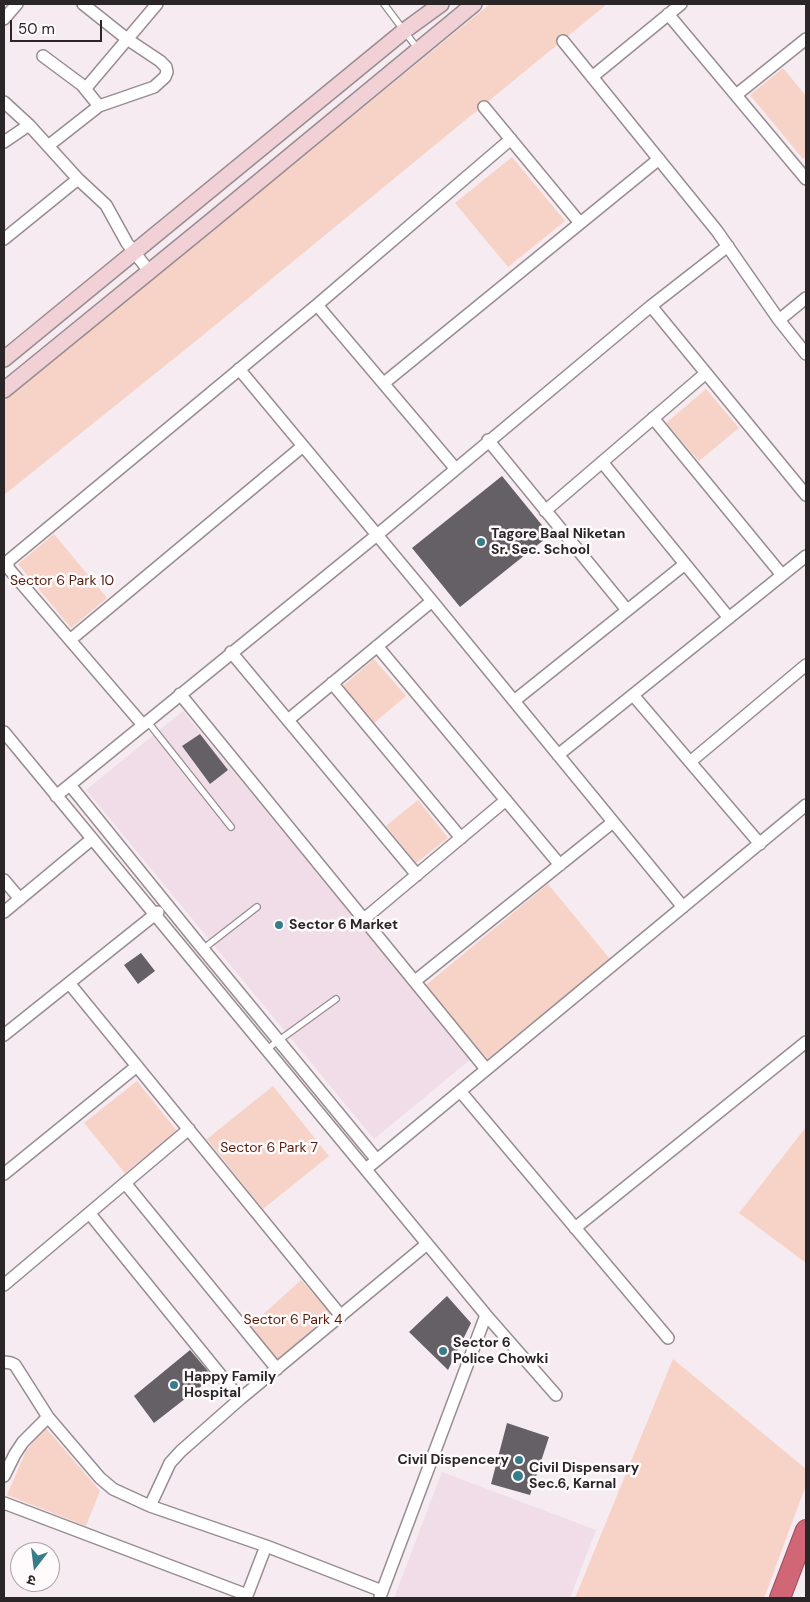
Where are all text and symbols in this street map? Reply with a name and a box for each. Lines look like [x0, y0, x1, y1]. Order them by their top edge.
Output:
scale bar [12, 10, 105, 42]
text: 50 m [18, 19, 55, 39]
place label: Tagore Baal Niketan Sr. Sec. School [491, 526, 625, 558]
marker: Tagore Baal Niketan Sr. Sec. School [475, 536, 487, 548]
park label: Sector 6 Park 10 [10, 573, 114, 589]
place label: Sector 6 Market [289, 917, 398, 933]
marker: Sector 6 Market [273, 919, 285, 931]
park label: Sector 6 Park 7 [220, 1140, 318, 1156]
park label: Sector 6 Park 4 [244, 1312, 342, 1328]
place label: Sector 6 Police Chowki [453, 1335, 548, 1368]
marker: Sector 6 Police Chowki [437, 1345, 449, 1357]
place label: Happy Family Hospital [184, 1369, 276, 1401]
marker: Happy Family Hospital [168, 1379, 180, 1391]
place label: Civil Dispencery [398, 1452, 509, 1468]
marker: Civil Dispencery [513, 1454, 525, 1466]
place label: Civil Dispensary Sec.6, Karnal [529, 1460, 639, 1492]
marker: Civil Dispensary Sec.6, Karnal [511, 1469, 525, 1483]
north arrow [10, 1542, 60, 1592]
text: उ [25, 1571, 38, 1590]

